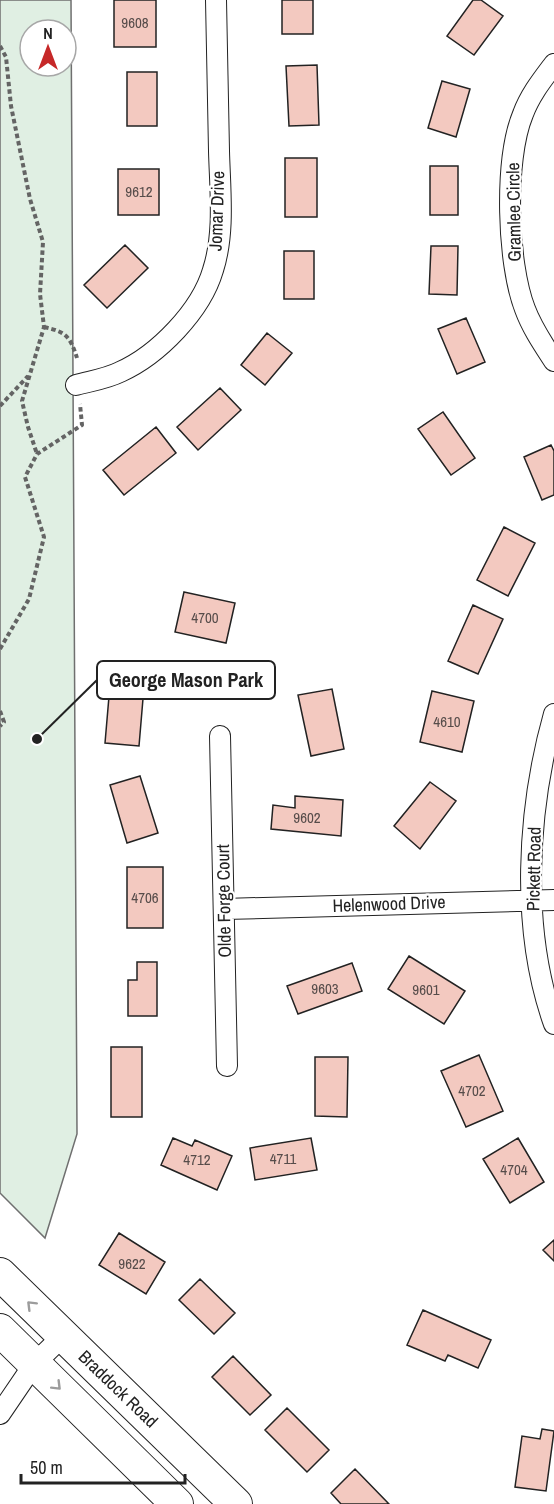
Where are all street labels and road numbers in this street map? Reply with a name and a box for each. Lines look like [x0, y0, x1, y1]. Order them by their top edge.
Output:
street label: Gramlee Circle [500, 162, 527, 262]
street label: Jomar Drive [203, 170, 230, 252]
street label: Pickett Road [520, 827, 547, 911]
street label: Olde Forge Court [210, 844, 237, 958]
street label: Helenwood Drive [332, 889, 446, 918]
street label: Braddock Road [73, 1344, 164, 1433]

